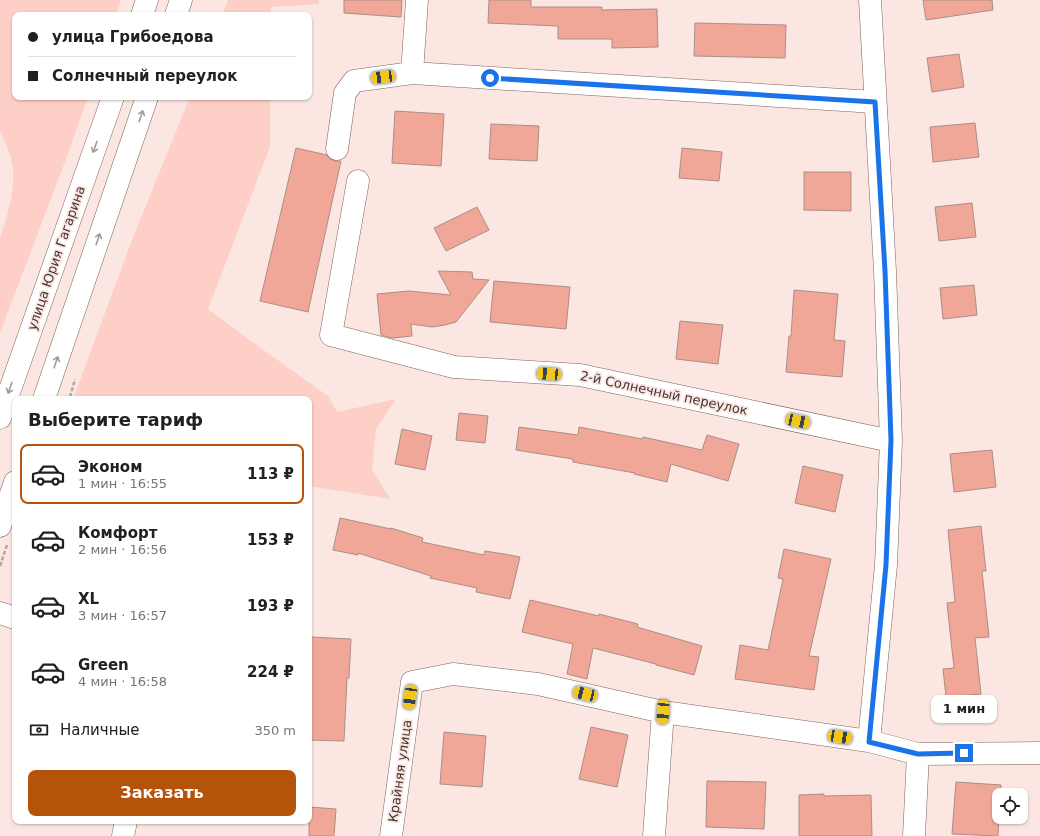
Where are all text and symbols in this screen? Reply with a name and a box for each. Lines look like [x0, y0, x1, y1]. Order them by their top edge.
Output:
text: улица Грибоедова [52, 28, 214, 46]
text: Солнечный переулок [52, 67, 238, 85]
route start [481, 69, 499, 87]
car [370, 70, 396, 84]
one-way arrow [137, 111, 145, 123]
one-way arrow [91, 141, 99, 153]
street label: улица Юрия Гагарина [24, 184, 88, 332]
one-way arrow [95, 234, 103, 246]
one-way arrow [53, 356, 60, 369]
car [537, 367, 561, 381]
street label: 2-й Солнечный переулок [579, 368, 749, 418]
one-way arrow [6, 382, 13, 395]
text: Выберите тариф [28, 409, 203, 430]
car [785, 413, 811, 429]
icon: car [30, 456, 66, 492]
text: Эконом [78, 458, 142, 476]
text: 113 ₽ [247, 465, 294, 483]
text: 1 мин · 16:55 [78, 476, 167, 491]
icon: car [30, 522, 66, 558]
text: Комфорт [78, 524, 157, 542]
text: 153 ₽ [247, 531, 294, 549]
text: 2 мин · 16:56 [78, 542, 167, 557]
icon: car [30, 588, 66, 624]
text: XL [78, 590, 99, 608]
text: 193 ₽ [247, 597, 294, 615]
text: 3 мин · 16:57 [78, 608, 167, 623]
icon: car [30, 654, 66, 690]
text: Green [78, 656, 129, 674]
text: 224 ₽ [247, 663, 294, 681]
text: 4 мин · 16:58 [78, 674, 167, 689]
car [402, 684, 418, 710]
car [572, 685, 598, 703]
callout: 1 мин [931, 695, 997, 723]
car [656, 700, 670, 724]
text: 1 мин [943, 701, 985, 716]
icon: cash [28, 719, 50, 741]
street label: Крайняя улица [385, 719, 415, 823]
text: Наличные [60, 721, 140, 739]
text: 350 m [254, 723, 296, 738]
car [827, 729, 853, 745]
route end [955, 744, 973, 762]
button: Заказать [28, 770, 296, 816]
map controls [992, 788, 1028, 824]
button: locate [992, 788, 1028, 824]

